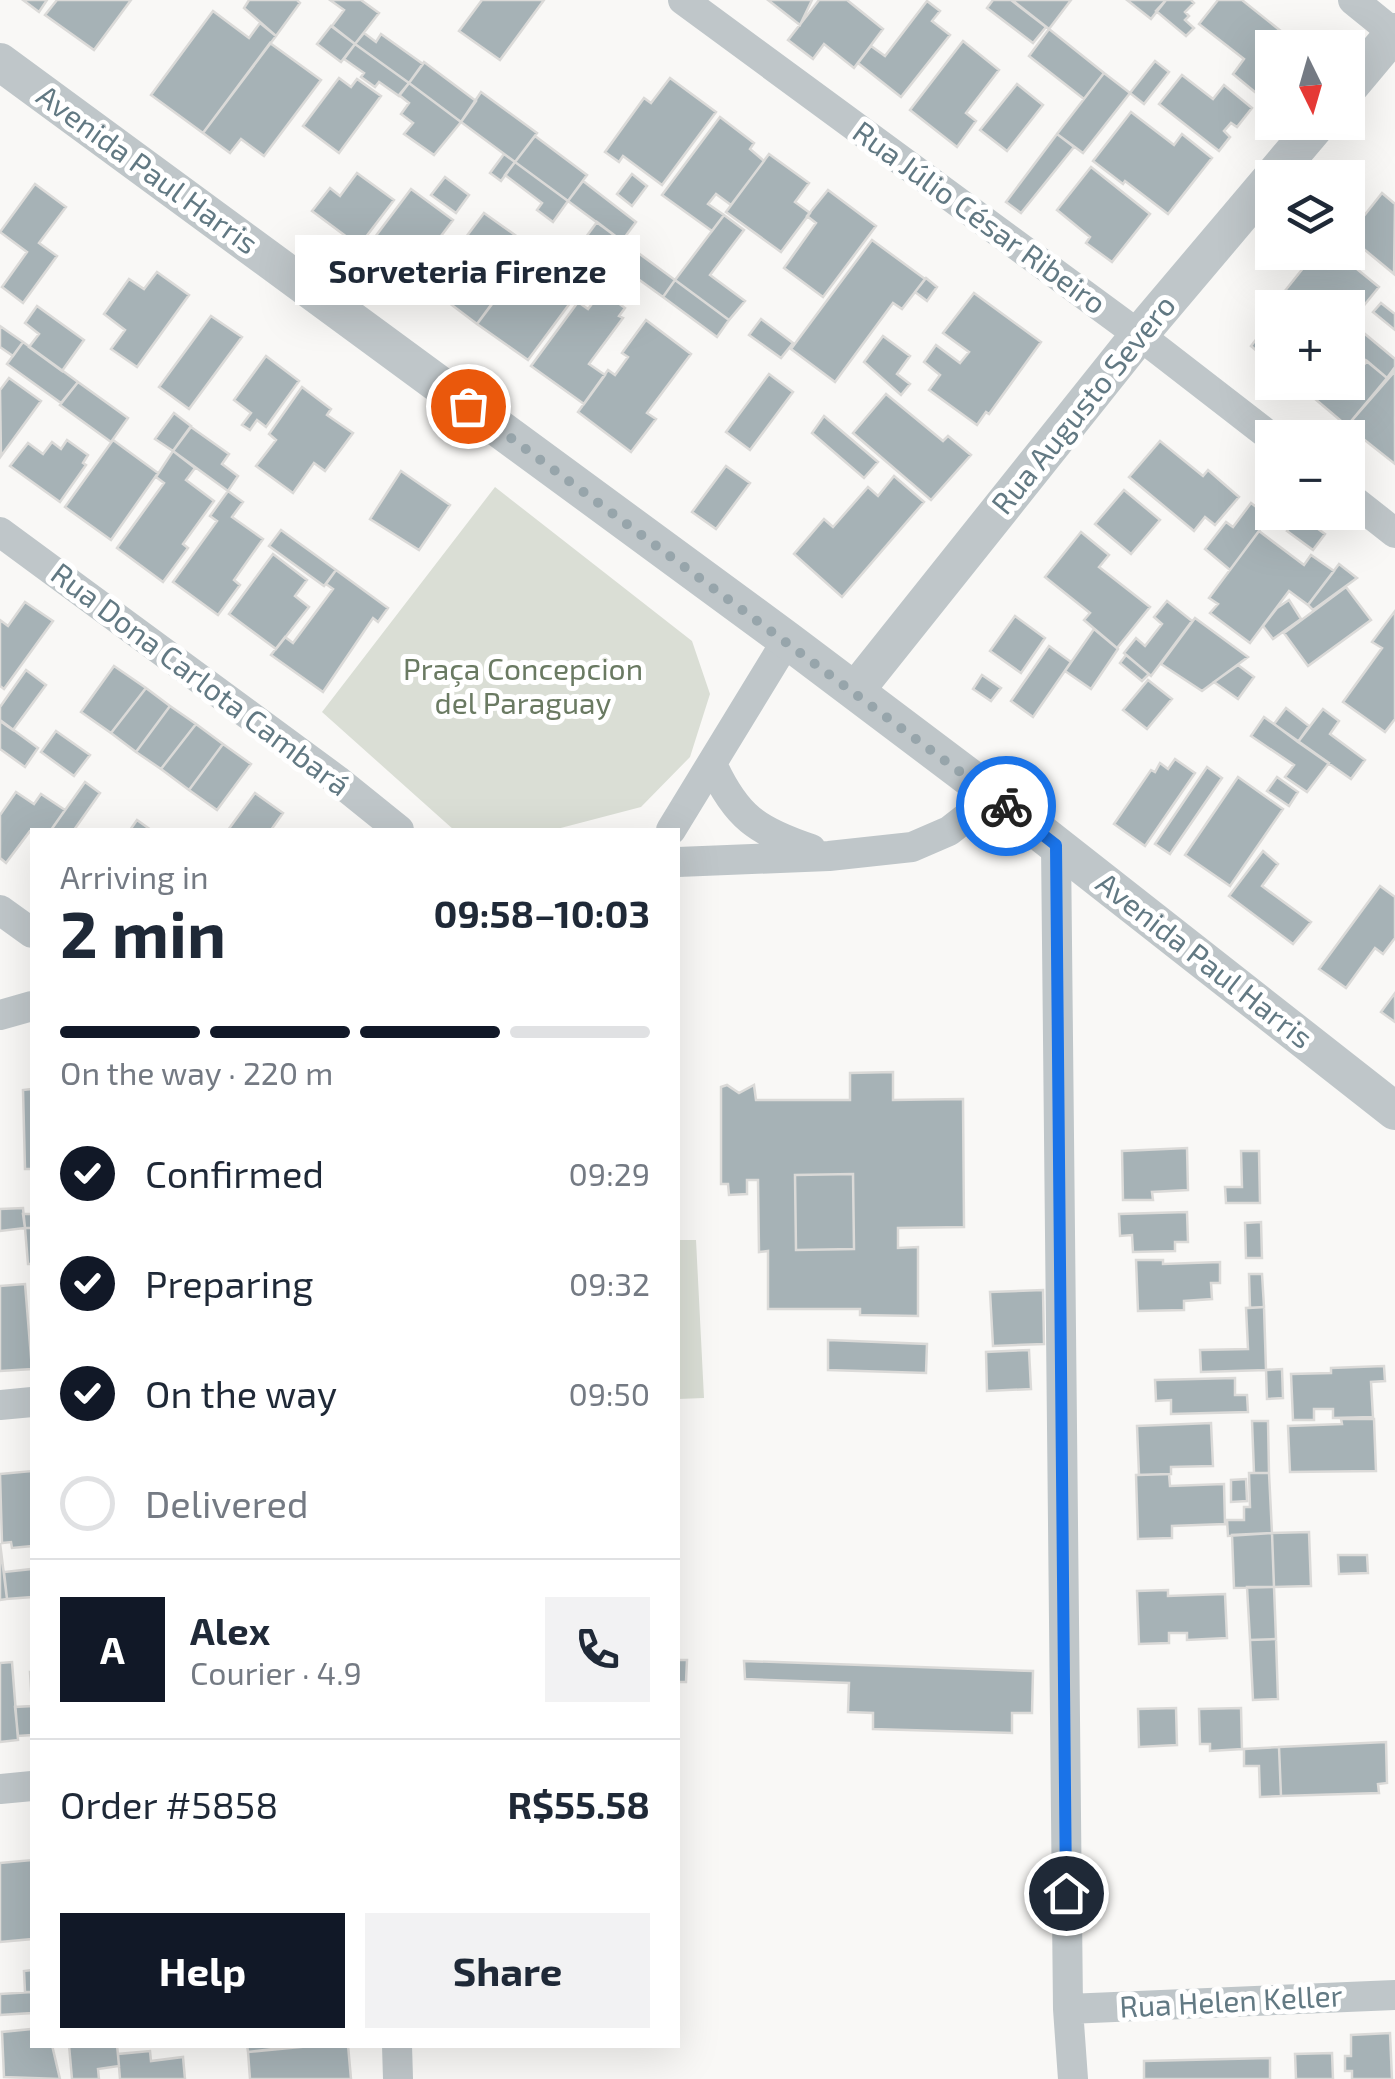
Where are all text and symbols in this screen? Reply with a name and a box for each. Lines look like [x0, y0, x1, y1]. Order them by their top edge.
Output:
north arrow [1255, 30, 1365, 140]
map controls [1255, 30, 1365, 530]
street label: Avenida Paul Harris [31, 76, 266, 261]
street label: Rua Júlio César Ribeiro [847, 113, 1114, 320]
button: layers [1255, 160, 1365, 270]
callout: Sorveteria Firenze [296, 236, 640, 306]
text: Sorveteria Firenze [328, 251, 607, 289]
street label: Rua Augusto Severo [983, 287, 1182, 521]
button: + [1255, 290, 1365, 400]
pin [426, 364, 511, 449]
icon: bag [441, 379, 496, 434]
button: − [1255, 420, 1365, 530]
street label: Rua Dona Carlota Cambará [45, 554, 358, 802]
park label: Praça Concepcion del Paraguay [403, 650, 643, 720]
courier [956, 756, 1056, 856]
icon: bike [979, 779, 1034, 834]
text: Arriving in [60, 857, 209, 895]
street label: Avenida Paul Harris [1090, 864, 1320, 1055]
text: 09:58–10:03 [433, 890, 650, 936]
text: 2 min [60, 893, 226, 971]
text: On the way · 220 m [60, 1053, 333, 1091]
icon: check [60, 1146, 115, 1201]
text: Confirmed [145, 1150, 324, 1196]
text: 09:29 [569, 1154, 650, 1192]
icon: check [60, 1256, 115, 1311]
text: Preparing [145, 1260, 313, 1306]
text: 09:32 [569, 1264, 650, 1302]
icon: check [60, 1366, 115, 1421]
text: On the way [145, 1370, 337, 1416]
text: 09:50 [568, 1374, 650, 1412]
text: Delivered [145, 1480, 309, 1526]
button: phone [545, 1597, 650, 1702]
text: Alex [190, 1607, 270, 1653]
text: A [100, 1626, 125, 1672]
text: Courier · 4.9 [190, 1653, 362, 1691]
text: Order #5858 [60, 1781, 278, 1827]
text: R$55.58 [507, 1781, 650, 1827]
pin [1024, 1851, 1109, 1936]
icon: home [1039, 1866, 1094, 1921]
button: Help [60, 1913, 345, 2028]
button: Share [365, 1913, 650, 2028]
street label: Rua Helen Keller [1118, 1976, 1343, 2024]

